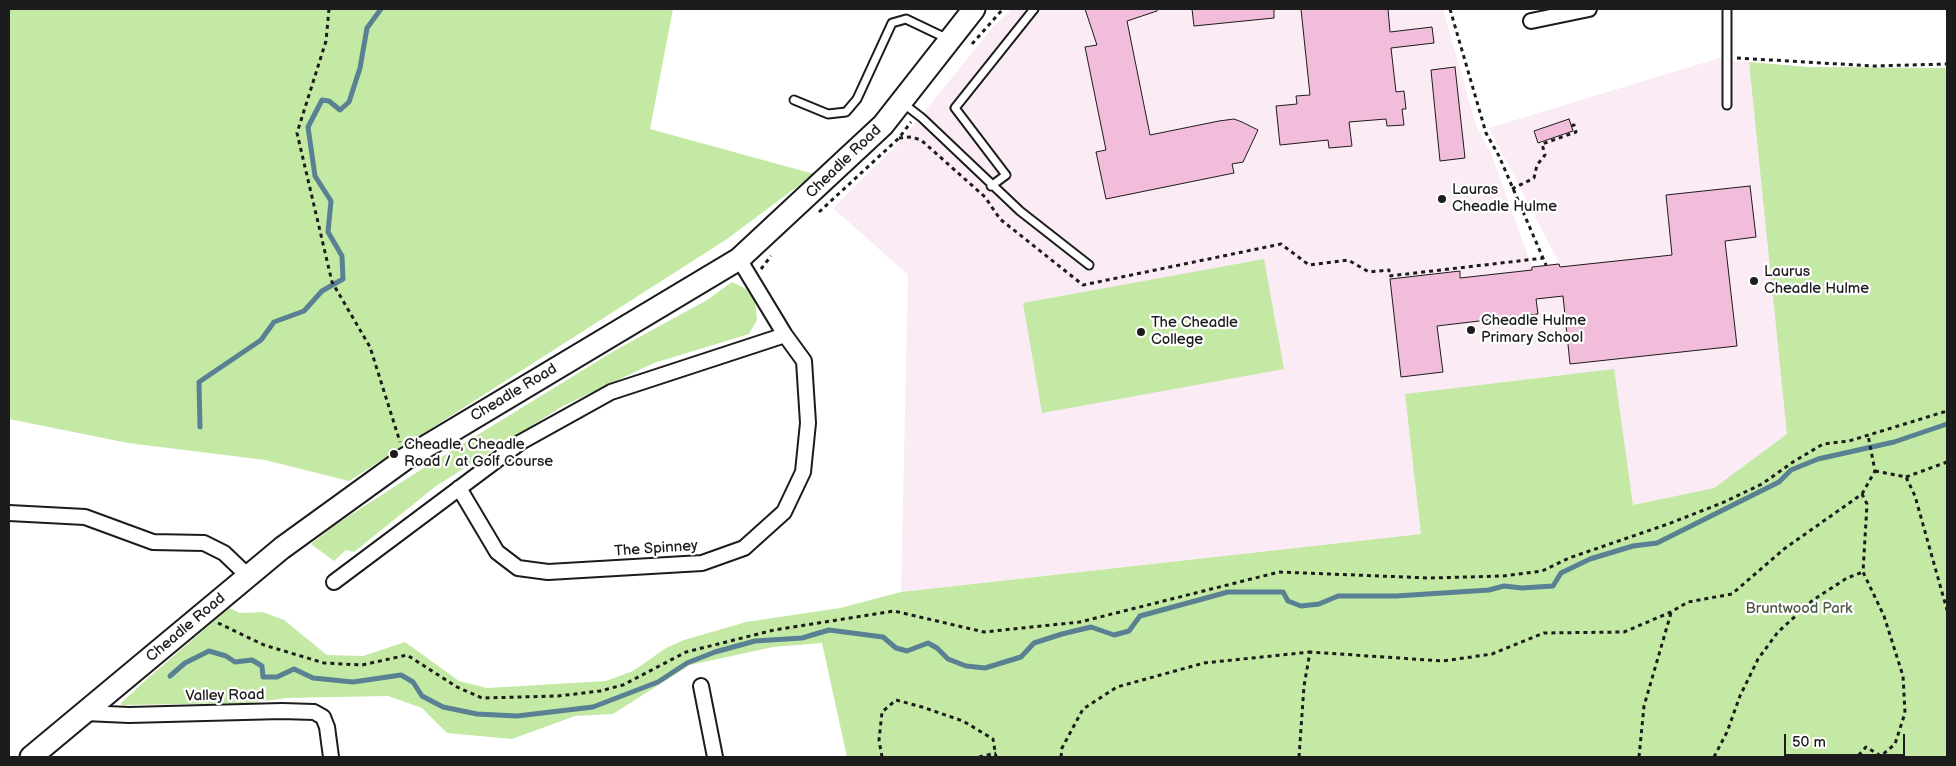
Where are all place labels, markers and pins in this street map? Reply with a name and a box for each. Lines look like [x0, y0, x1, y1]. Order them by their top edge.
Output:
place label: Lauras Cheadle Hulme [1452, 181, 1557, 216]
marker: Lauras Cheadle Hulme [1436, 193, 1448, 205]
place label: Laurus Cheadle Hulme [1764, 263, 1869, 298]
marker: Laurus Cheadle Hulme [1748, 275, 1760, 287]
place label: Cheadle Hulme Primary School [1481, 312, 1586, 347]
place label: The Cheadle College [1151, 314, 1238, 349]
marker: Cheadle Hulme Primary School [1465, 324, 1477, 336]
marker: The Cheadle College [1135, 326, 1147, 338]
place label: Cheadle, Cheadle Road / at Golf Course [404, 436, 553, 471]
marker: Cheadle, Cheadle Road / at Golf Course [388, 448, 400, 460]

